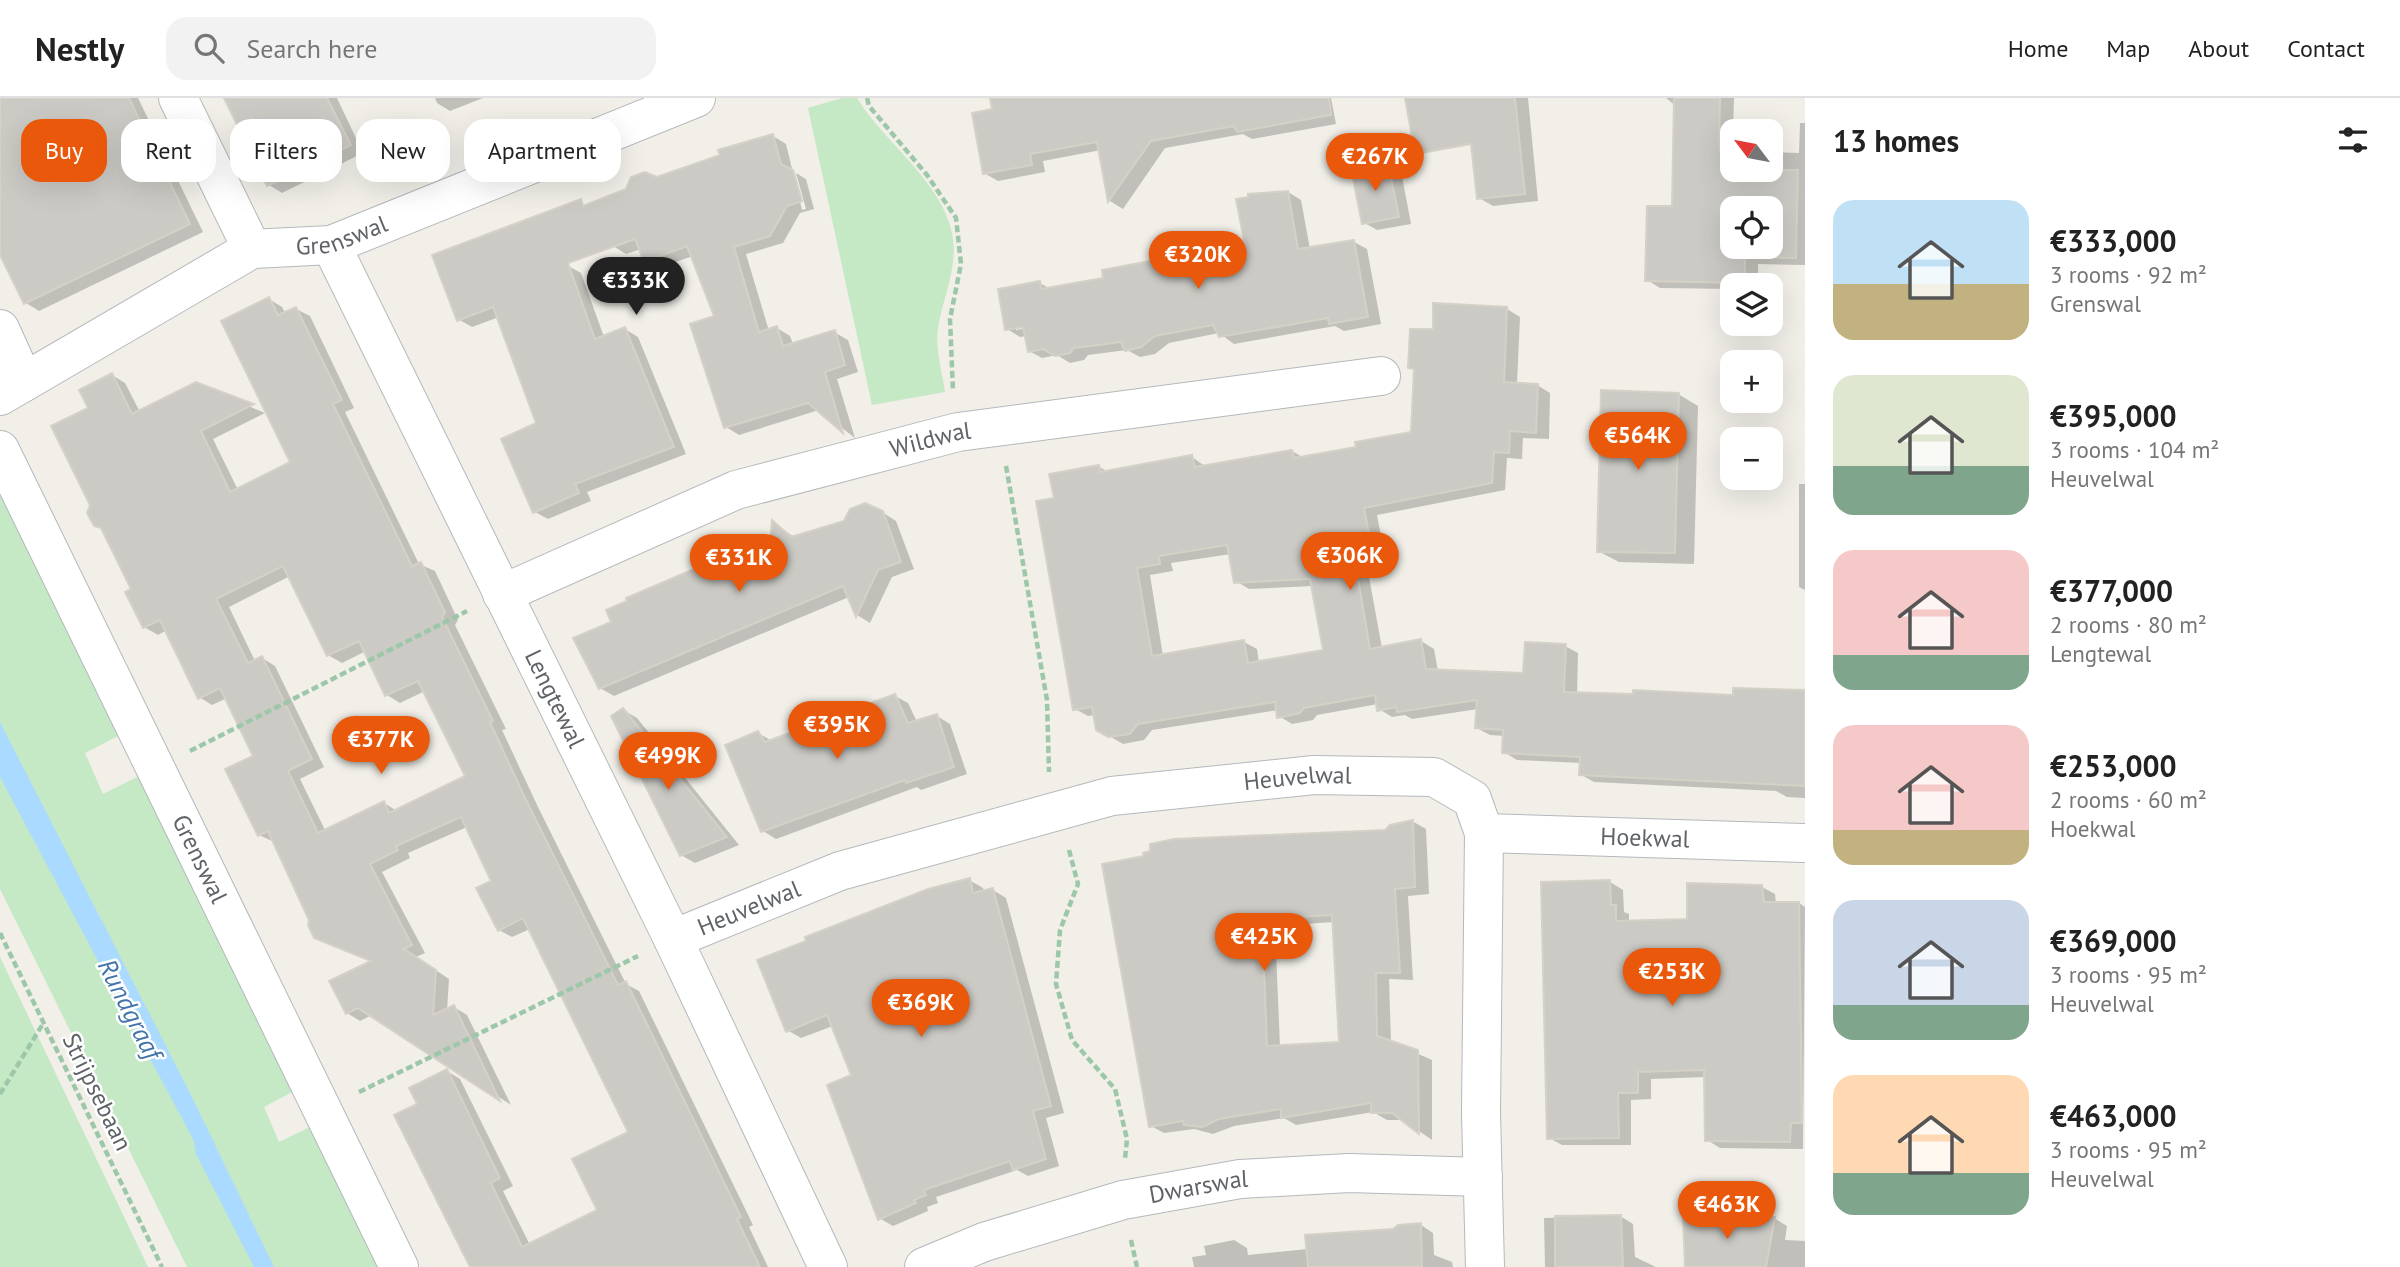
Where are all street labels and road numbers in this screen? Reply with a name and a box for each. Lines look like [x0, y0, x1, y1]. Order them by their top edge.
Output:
street label: Grenswal [295, 208, 392, 262]
street label: Wildwal [886, 414, 973, 464]
street label: Lengtewal [518, 644, 592, 753]
street label: Heuvelwal [1242, 759, 1352, 797]
street label: Grenswal [165, 809, 235, 908]
street label: Hoekwal [1600, 821, 1690, 854]
street label: Heuvelwal [693, 873, 805, 942]
street label: Strijpsebaan [56, 1028, 139, 1156]
street label: Dwarswal [1146, 1163, 1249, 1210]

